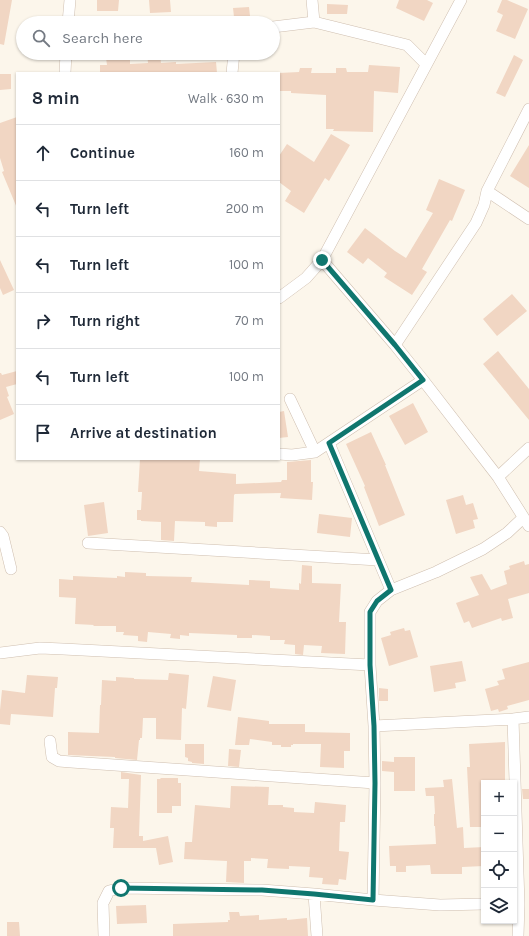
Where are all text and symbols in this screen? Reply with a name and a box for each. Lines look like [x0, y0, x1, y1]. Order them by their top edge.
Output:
search box [16, 16, 280, 60]
icon: search [30, 27, 52, 49]
text: Search here [62, 29, 143, 47]
text: 8 min [32, 88, 80, 108]
text: Walk · 630 m [188, 91, 264, 106]
icon: ahead [32, 142, 54, 164]
text: Continue [70, 144, 135, 162]
text: 160 m [229, 145, 264, 160]
icon: left [32, 198, 54, 220]
text: Turn left [70, 200, 129, 218]
text: 200 m [226, 201, 264, 216]
route end [313, 251, 331, 269]
icon: left [32, 254, 54, 276]
text: Turn left [70, 256, 129, 274]
text: 100 m [229, 257, 264, 272]
icon: right [32, 310, 54, 332]
text: Turn right [70, 312, 140, 330]
text: 70 m [235, 313, 264, 328]
icon: left [32, 366, 54, 388]
text: Turn left [70, 368, 129, 386]
text: 100 m [229, 369, 264, 384]
icon: arrive [32, 422, 54, 444]
text: Arrive at destination [70, 424, 217, 442]
map controls [481, 780, 517, 924]
button: + [481, 780, 517, 816]
button: − [481, 816, 517, 852]
button: locate [481, 852, 517, 888]
route start [112, 879, 130, 897]
button: layers [481, 888, 517, 924]

